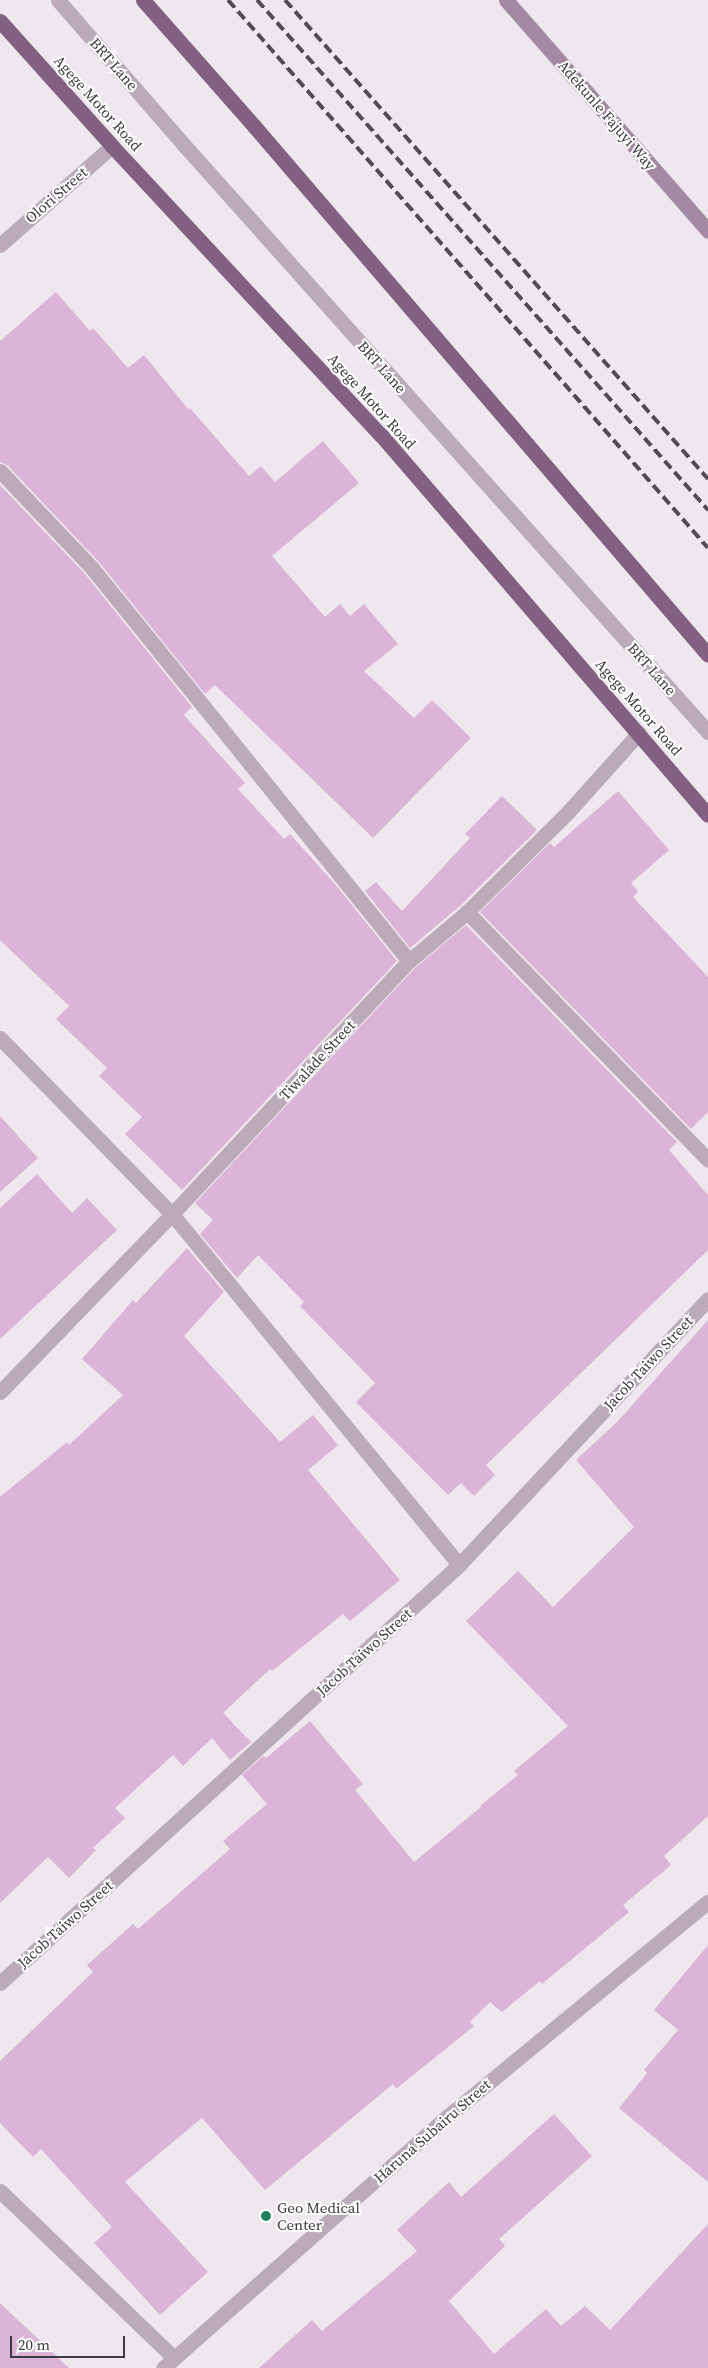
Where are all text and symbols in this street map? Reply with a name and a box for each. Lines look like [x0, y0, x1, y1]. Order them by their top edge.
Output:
street label: BRT Lane [86, 34, 142, 94]
street label: Agege Motor Road [50, 52, 146, 154]
street label: Adekunle Fajuyi Way [554, 56, 660, 174]
street label: Olori Street [21, 163, 91, 227]
street label: BRT Lane [354, 337, 410, 397]
street label: Agege Motor Road [324, 350, 420, 452]
street label: BRT Lane [624, 639, 680, 699]
street label: Agege Motor Road [592, 655, 686, 759]
street label: Tiwalade Street [275, 1016, 359, 1104]
street label: Jacob Taiwo Street [600, 1312, 696, 1414]
street label: Jacob Taiwo Street [312, 1604, 416, 1700]
street label: Jacob Taiwo Street [13, 1876, 117, 1972]
street label: Haruna Subairu Street [370, 2075, 494, 2187]
place label: Geo Medical Center [277, 2198, 360, 2233]
marker: Geo Medical Center [259, 2209, 273, 2223]
scale bar [12, 2326, 128, 2358]
text: 20 m [18, 2334, 50, 2355]

